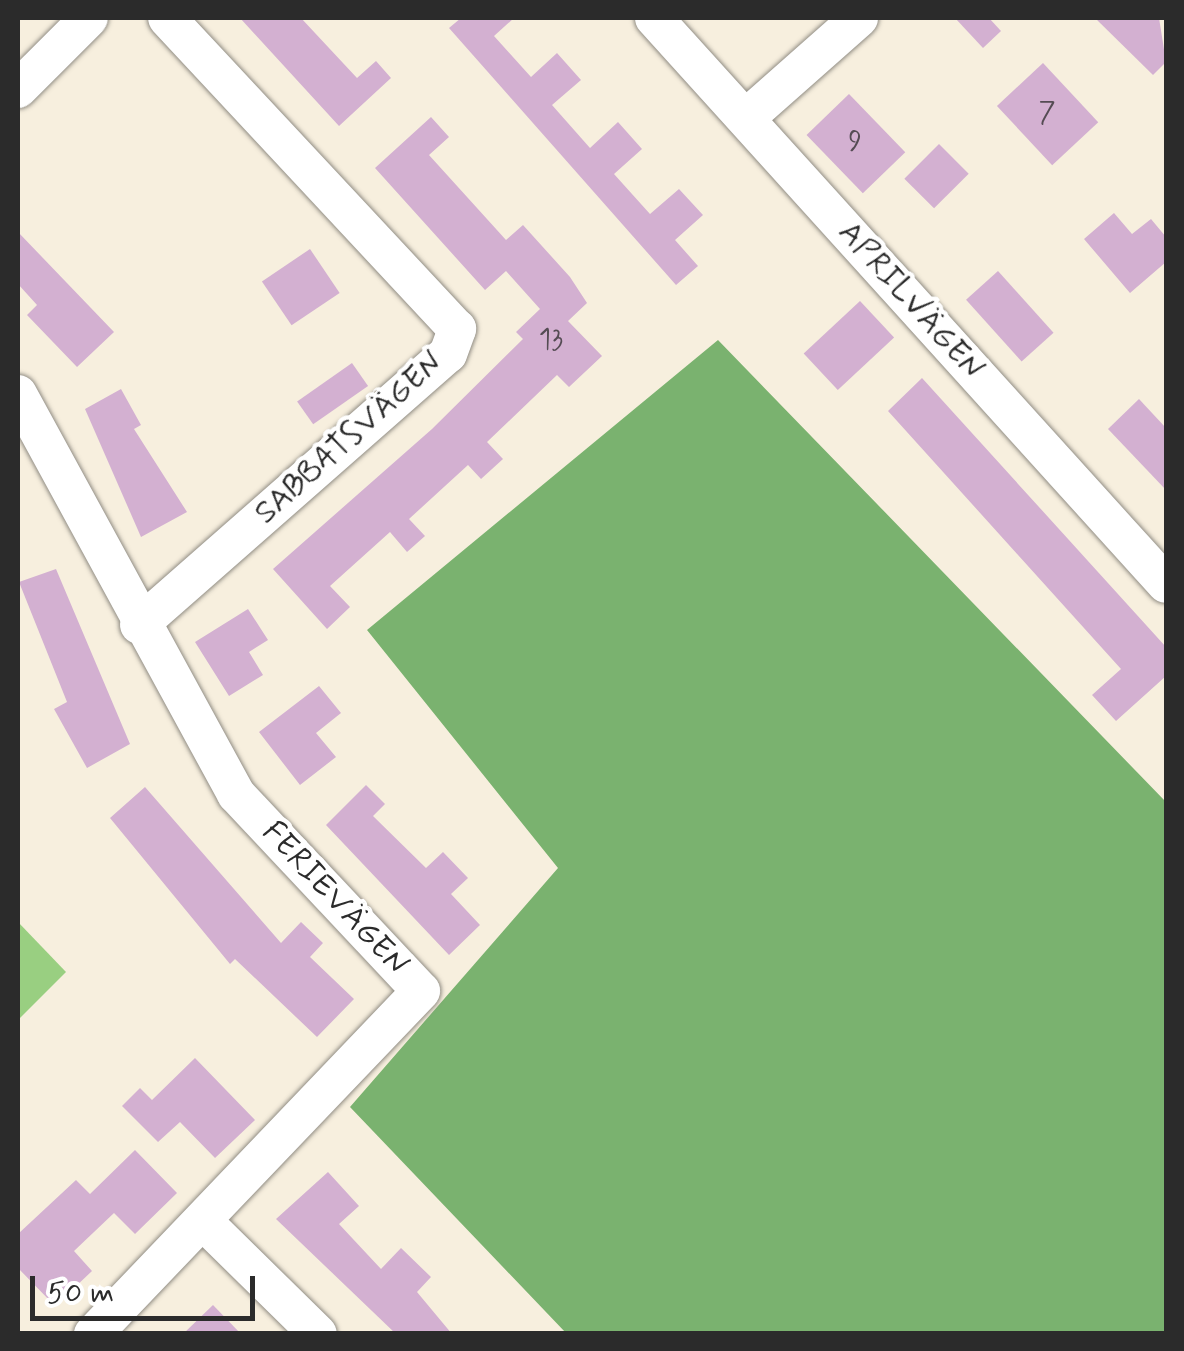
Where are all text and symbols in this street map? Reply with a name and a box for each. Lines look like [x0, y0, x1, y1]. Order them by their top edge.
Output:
house number: 7 [1039, 97, 1055, 131]
house number: 9 [848, 126, 862, 160]
street label: APRILVÄGEN [830, 214, 992, 388]
house number: 13 [539, 324, 563, 358]
street label: SABBATSVÄGEN [247, 343, 451, 533]
street label: FERIEVÄGEN [254, 814, 416, 984]
scale bar [35, 1256, 260, 1318]
text: 50 m [47, 1274, 114, 1313]

